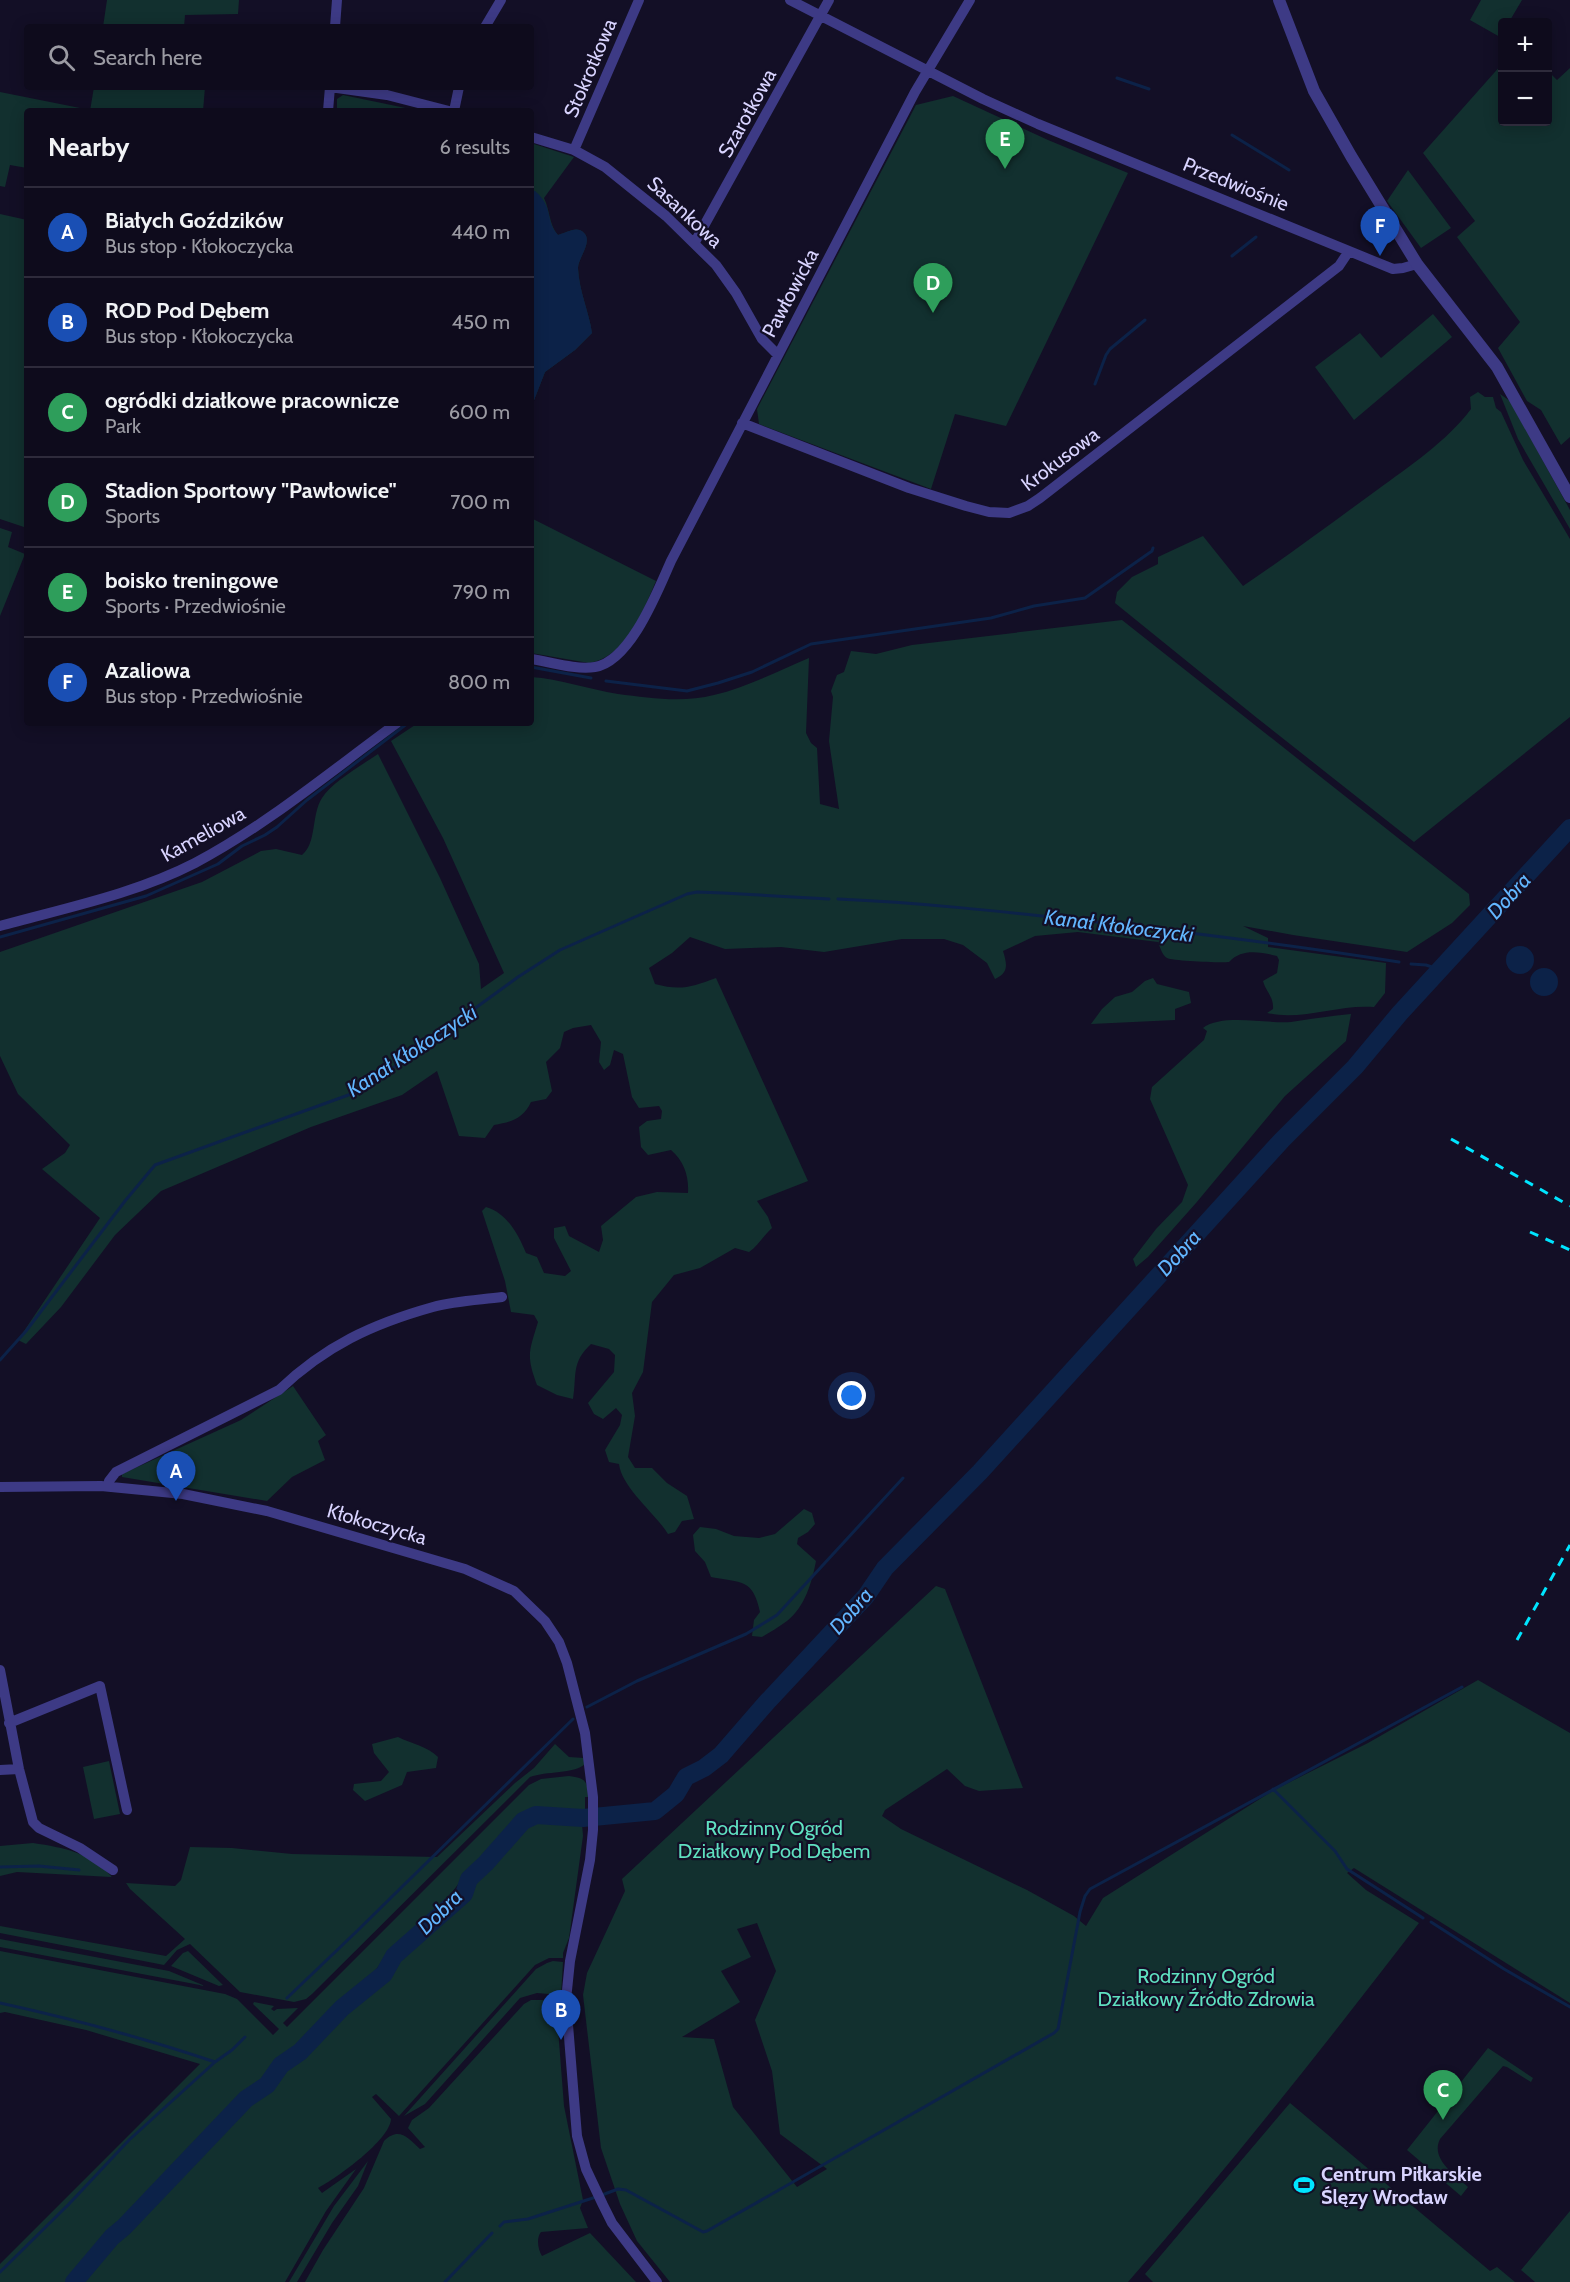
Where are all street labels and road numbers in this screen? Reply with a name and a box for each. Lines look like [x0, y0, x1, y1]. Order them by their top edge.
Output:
street label: Stokrotkowa [558, 15, 622, 121]
street label: Szarotkowa [713, 64, 781, 161]
street label: Przedwiośnie [1180, 152, 1292, 216]
street label: Sasankowa [643, 171, 728, 253]
street label: Pawłowicka [757, 244, 824, 341]
street label: Krokusowa [1016, 422, 1104, 496]
street label: Kameliowa [157, 801, 250, 867]
street label: Kłokoczycka [324, 1498, 430, 1550]

